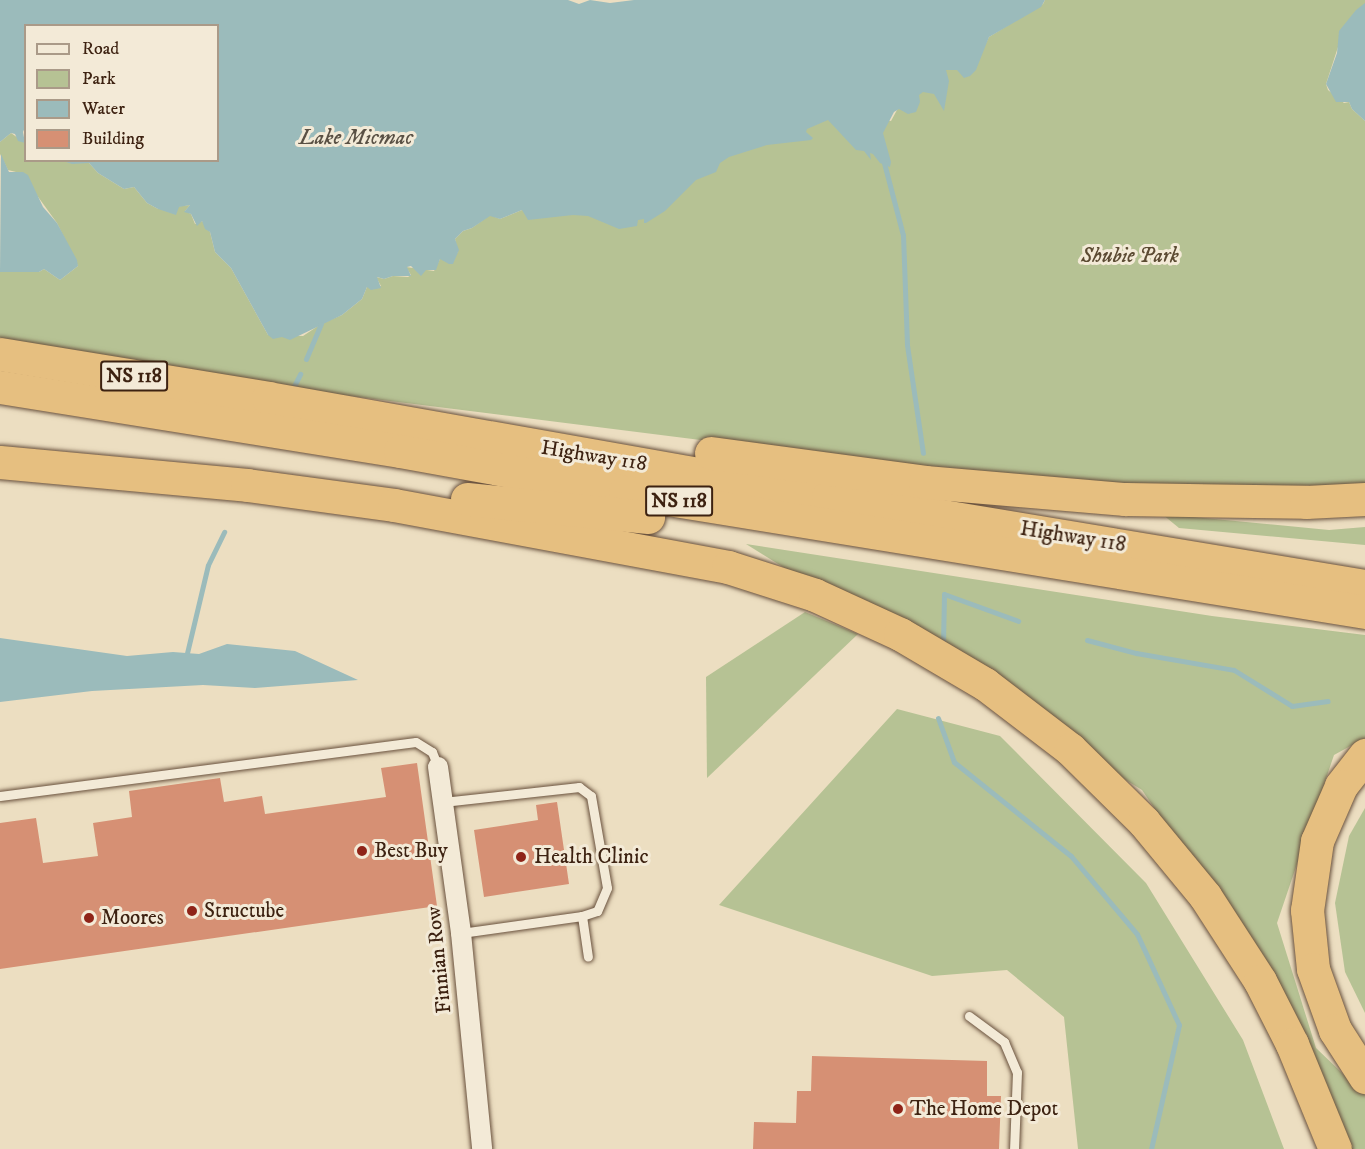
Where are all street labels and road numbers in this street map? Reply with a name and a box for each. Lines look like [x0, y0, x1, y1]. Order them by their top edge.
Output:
road number: NS 118 [100, 359, 168, 393]
street label: Highway 118 [539, 435, 649, 477]
road number: NS 118 [644, 484, 714, 518]
street label: Highway 118 [1018, 516, 1128, 558]
street label: Finnian Row [421, 905, 457, 1015]

